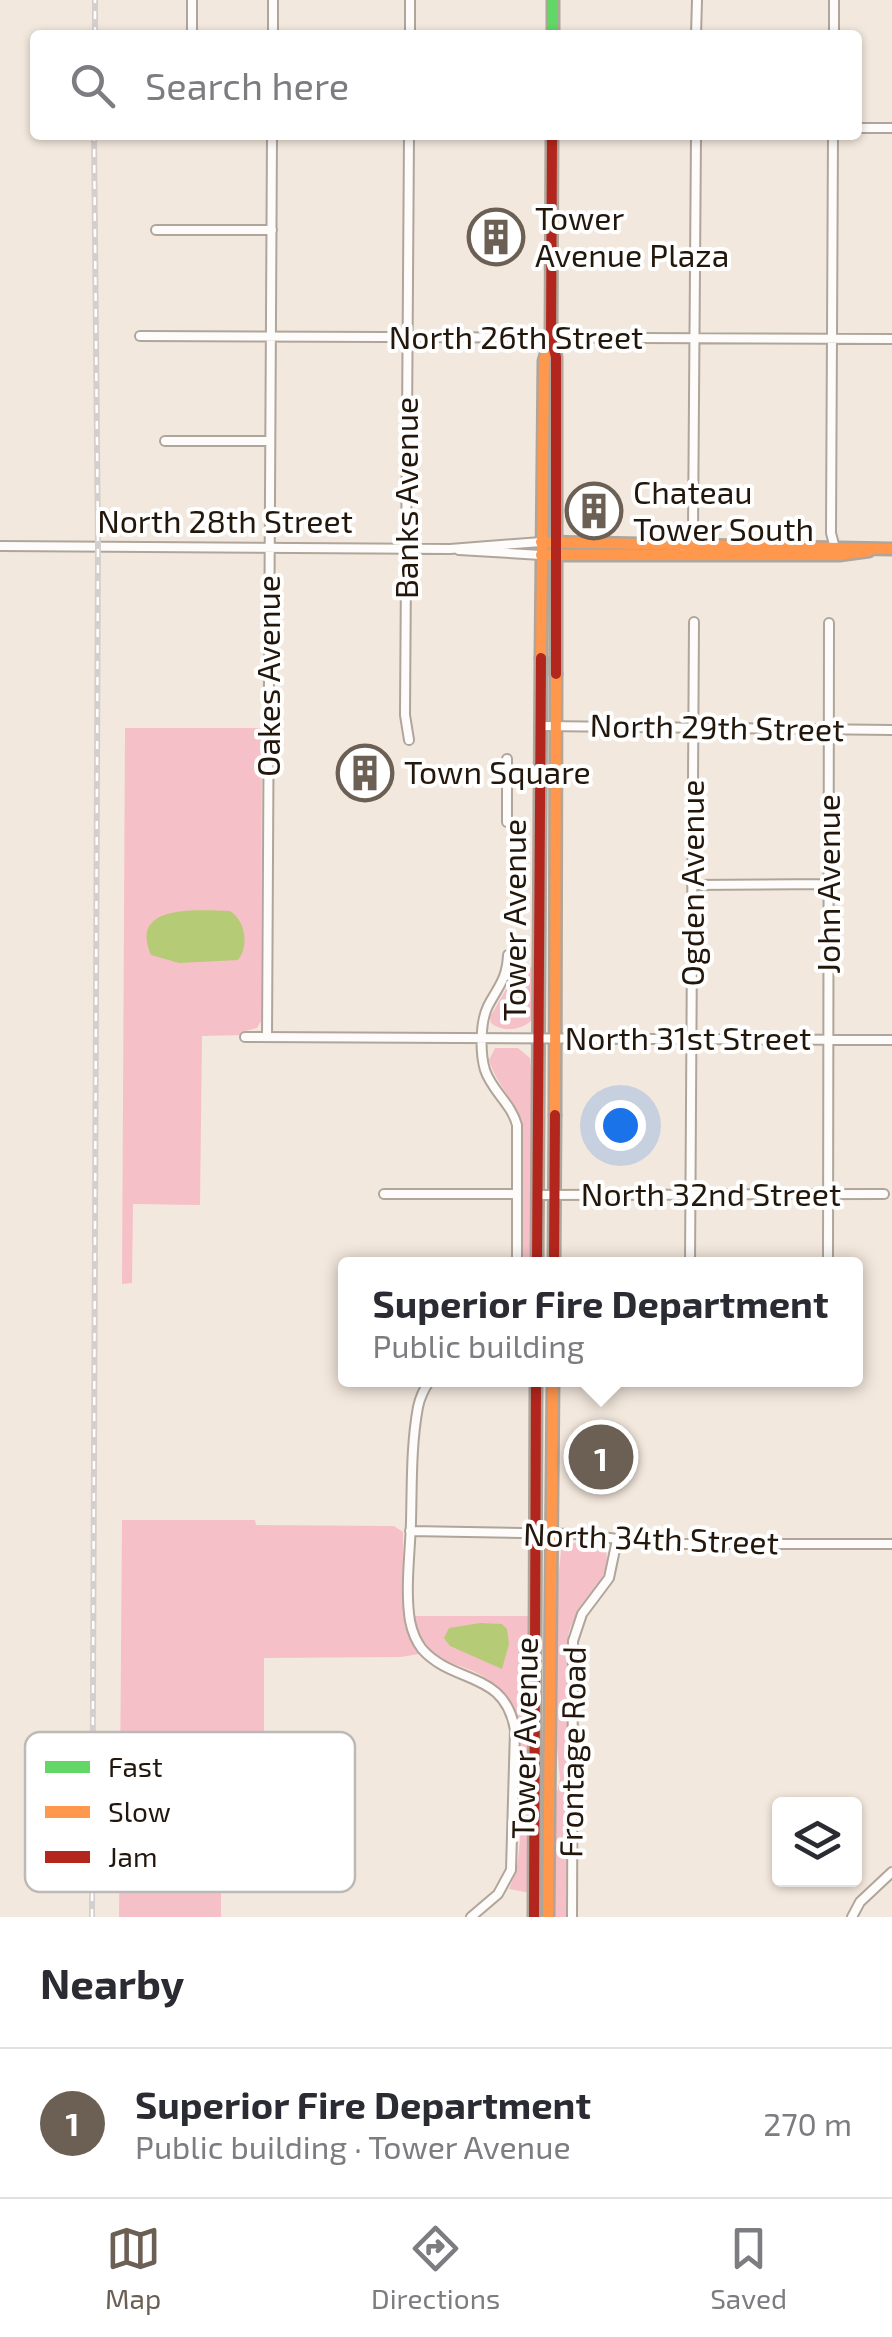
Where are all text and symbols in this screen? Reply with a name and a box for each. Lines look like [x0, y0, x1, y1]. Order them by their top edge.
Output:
search box [30, 30, 862, 140]
icon: search [65, 58, 120, 113]
text: Search here [145, 62, 349, 108]
place label: Tower Avenue Plaza [535, 198, 729, 273]
building icon: Tower Avenue Plaza [466, 207, 526, 267]
street label: North 26th Street [389, 317, 643, 355]
street label: Banks Avenue [386, 397, 424, 599]
place label: Chateau Tower South [633, 472, 814, 547]
building icon: Chateau Tower South [564, 481, 624, 541]
street label: North 28th Street [97, 501, 353, 539]
street label: Oakes Avenue [248, 575, 286, 777]
street label: North 29th Street [589, 705, 845, 747]
building icon: Town Square [335, 743, 395, 803]
place label: Town Square [404, 752, 591, 790]
street label: Ogden Avenue [672, 780, 710, 986]
street label: John Avenue [808, 794, 846, 974]
street label: Tower Avenue [494, 819, 532, 1021]
street label: North 31st Street [565, 1018, 811, 1056]
your location [595, 1100, 646, 1151]
street label: North 32nd Street [581, 1174, 841, 1212]
popup [338, 1257, 863, 1387]
text: Superior Fire Department [372, 1280, 829, 1326]
text: Public building [372, 1326, 585, 1364]
pin: 1 [568, 1420, 634, 1494]
street label: North 34th Street [523, 1514, 780, 1560]
street label: Tower Avenue [502, 1636, 544, 1839]
street label: Frontage Road [550, 1646, 592, 1858]
legend [25, 1732, 355, 1892]
text: Fast [108, 1749, 163, 1783]
text: Slow [108, 1794, 171, 1828]
map controls [772, 1797, 862, 1887]
button: layers [772, 1797, 862, 1887]
text: Jam [108, 1839, 157, 1873]
text: Nearby [40, 1957, 184, 2007]
text: Superior Fire Department [135, 2081, 591, 2127]
text: 1 [66, 2104, 79, 2142]
text: 270 m [763, 2104, 852, 2142]
text: Public building · Tower Avenue [135, 2127, 571, 2165]
tab: Map [105, 2221, 161, 2315]
tab: Directions [371, 2221, 500, 2315]
tab: Saved [710, 2221, 787, 2315]

